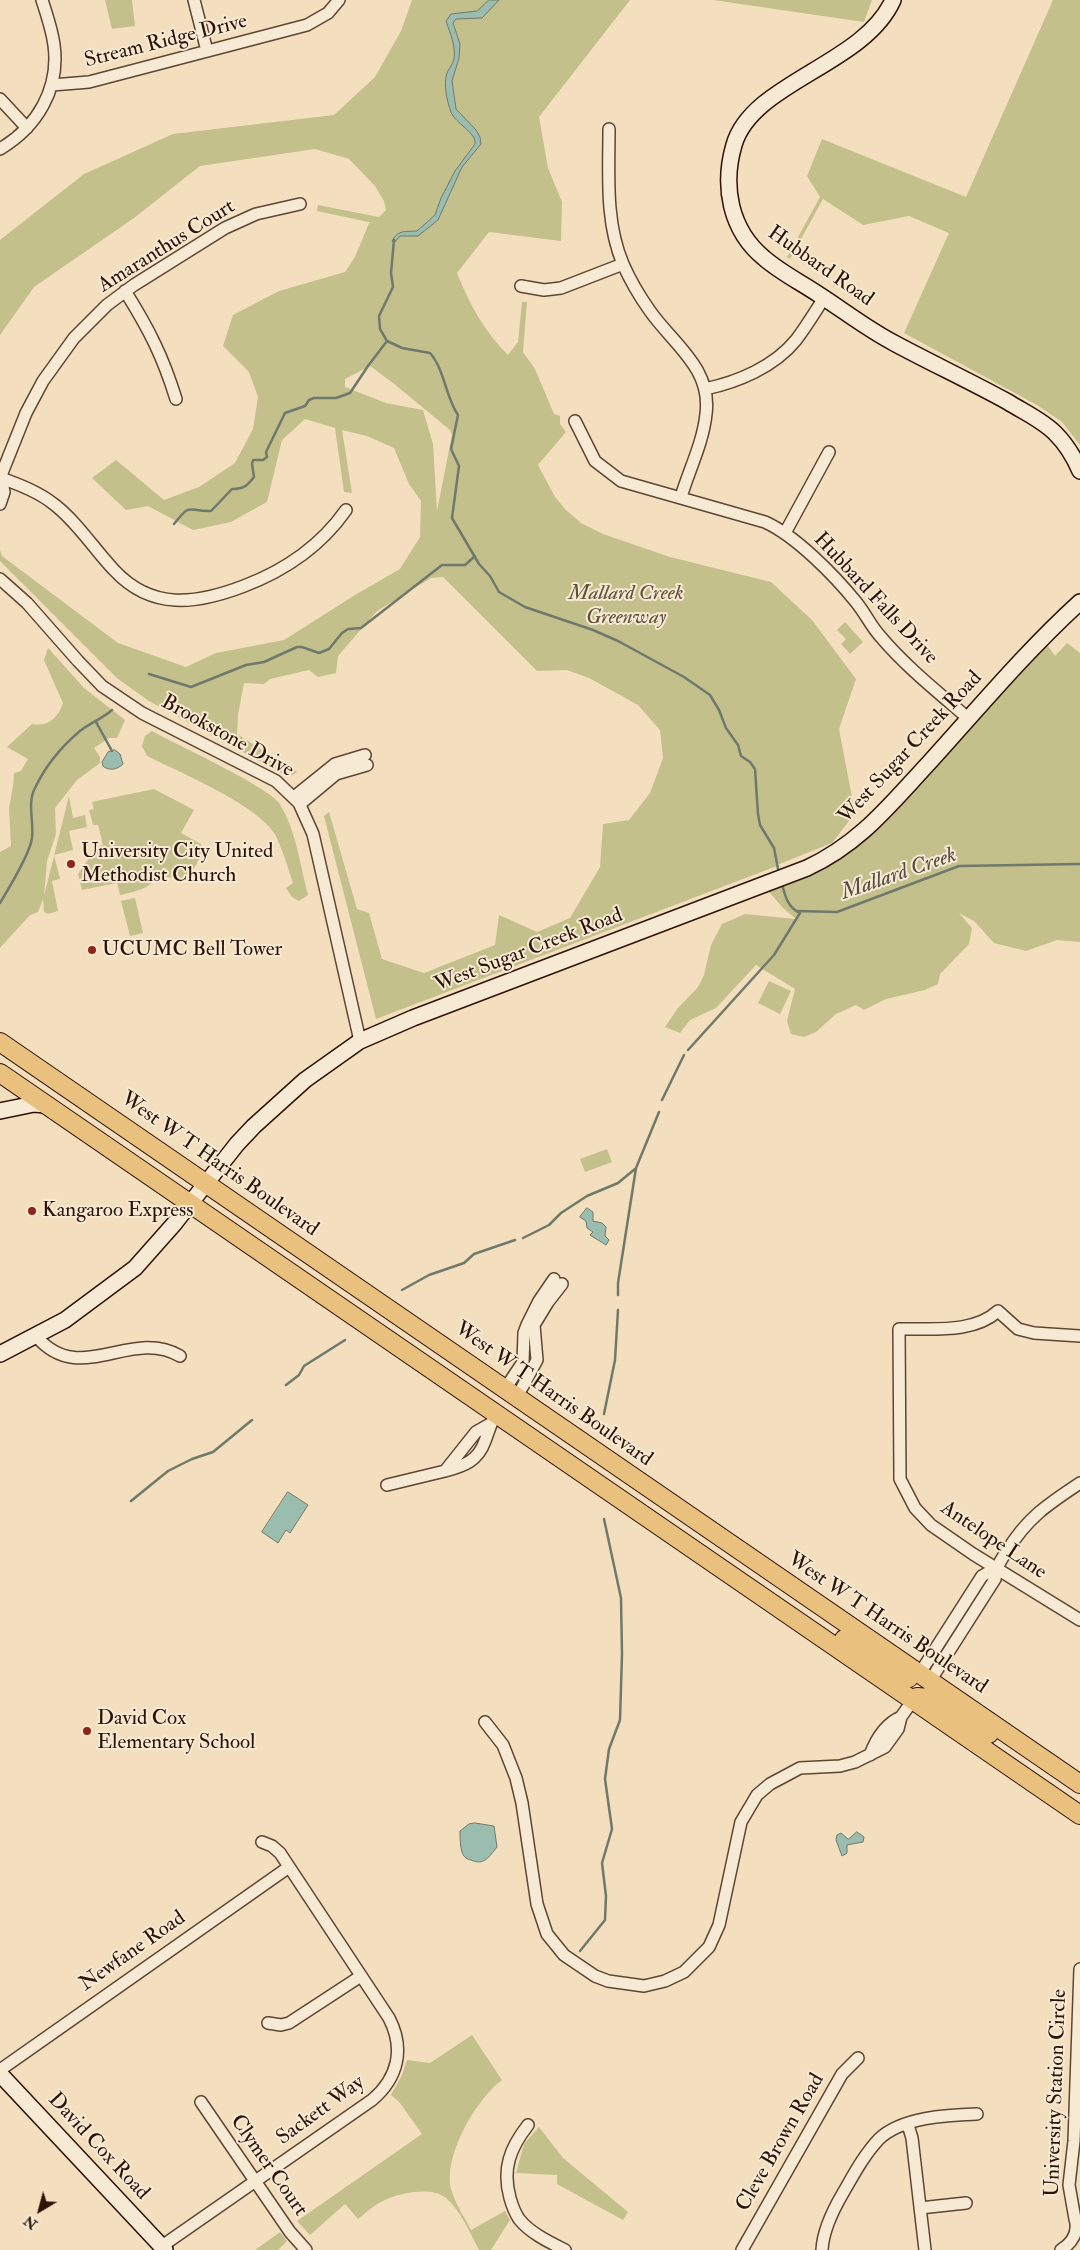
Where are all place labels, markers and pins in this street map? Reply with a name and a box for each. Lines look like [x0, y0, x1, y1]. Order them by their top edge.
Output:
place label: University City United Methodist Church [81, 839, 273, 889]
marker: University City United Methodist Church [65, 858, 77, 870]
place label: UCUMC Bell Tower [102, 937, 282, 963]
marker: UCUMC Bell Tower [86, 944, 98, 956]
place label: Kangaroo Express [42, 1198, 193, 1224]
marker: Kangaroo Express [26, 1205, 38, 1217]
place label: David Cox Elementary School [97, 1706, 255, 1756]
marker: David Cox Elementary School [81, 1725, 93, 1737]

